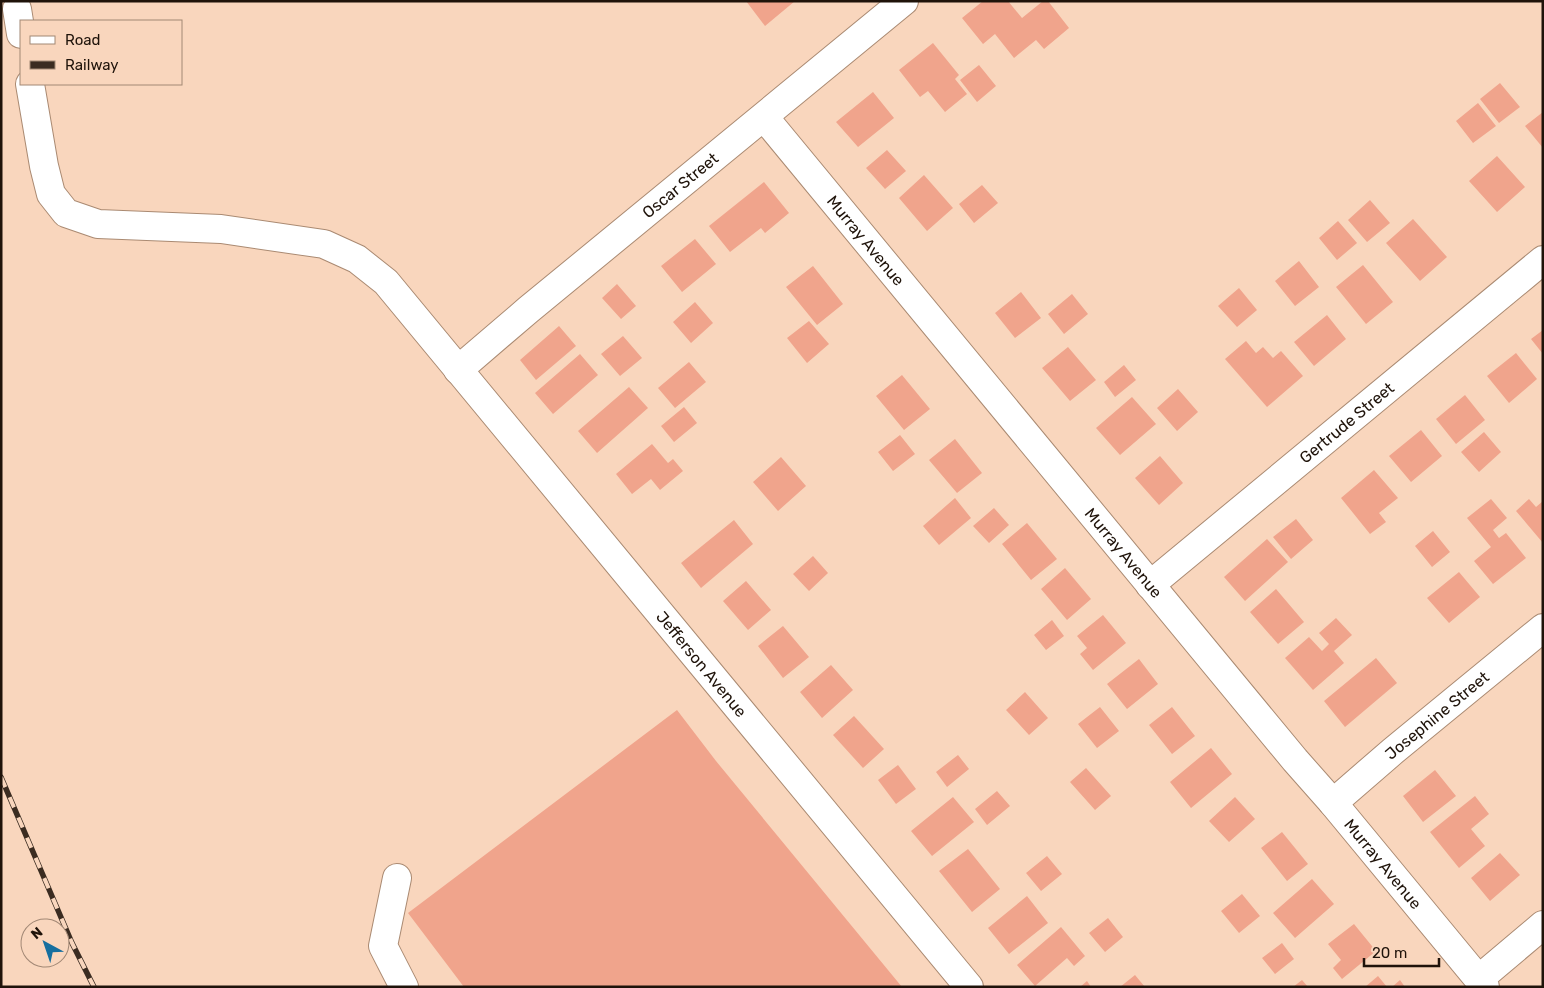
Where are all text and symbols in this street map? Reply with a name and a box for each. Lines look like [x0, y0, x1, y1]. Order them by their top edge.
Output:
legend [20, 20, 182, 85]
text: Road [65, 31, 101, 49]
text: Railway [65, 56, 119, 74]
street label: Oscar Street [639, 149, 722, 222]
street label: Murray Avenue [823, 192, 908, 290]
street label: Gertrude Street [1296, 378, 1398, 467]
street label: Murray Avenue [1081, 504, 1166, 602]
street label: Jefferson Avenue [652, 607, 751, 721]
street label: Josephine Street [1381, 667, 1493, 764]
street label: Murray Avenue [1340, 815, 1425, 913]
north arrow [20, 918, 70, 968]
text: N [28, 924, 46, 943]
scale bar [1364, 936, 1439, 968]
text: 20 m [1372, 944, 1407, 962]

